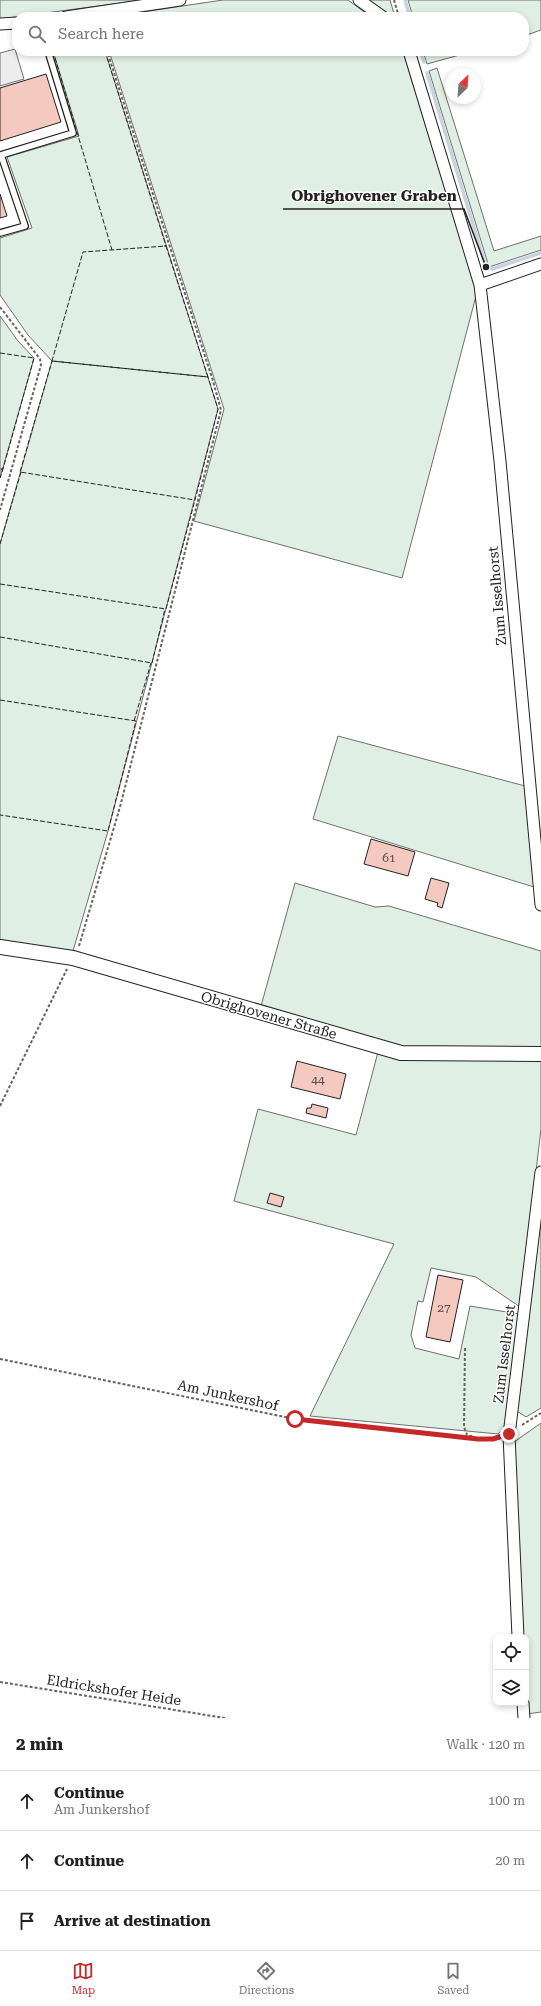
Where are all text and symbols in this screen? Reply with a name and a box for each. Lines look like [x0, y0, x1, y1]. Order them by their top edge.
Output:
search box [12, 12, 529, 56]
icon: search [26, 23, 48, 45]
text: Search here [58, 25, 144, 43]
north arrow [445, 68, 481, 104]
callout: Obrighovener Graben [283, 182, 464, 209]
text: Obrighovener Graben [291, 187, 457, 205]
street label: Zum Isselhorst [485, 546, 509, 646]
house number: 61 [382, 851, 396, 865]
street label: Obrighovener Straße [199, 988, 339, 1042]
house number: 44 [311, 1073, 325, 1087]
house number: 27 [437, 1301, 451, 1315]
street label: Zum Isselhorst [490, 1304, 518, 1404]
street label: Am Junkershof [176, 1376, 281, 1414]
route start [286, 1410, 304, 1428]
route end [500, 1425, 518, 1443]
map controls [493, 1634, 529, 1706]
button: locate [493, 1634, 529, 1670]
button: layers [493, 1670, 529, 1706]
street label: Eldrickshofer Heide [46, 1671, 183, 1709]
text: 2 min [16, 1734, 63, 1754]
text: Walk · 120 m [446, 1737, 525, 1752]
text: Continue [54, 1784, 124, 1802]
icon: ahead [16, 1790, 38, 1812]
text: 100 m [488, 1793, 525, 1808]
text: Am Junkershof [54, 1802, 149, 1817]
icon: ahead [16, 1850, 38, 1872]
text: Continue [54, 1852, 124, 1870]
text: 20 m [495, 1853, 525, 1868]
icon: arrive [16, 1910, 38, 1932]
text: Arrive at destination [54, 1912, 210, 1930]
tab: Map [72, 1960, 95, 1997]
tab: Directions [239, 1960, 294, 1997]
tab: Saved [437, 1960, 469, 1997]

